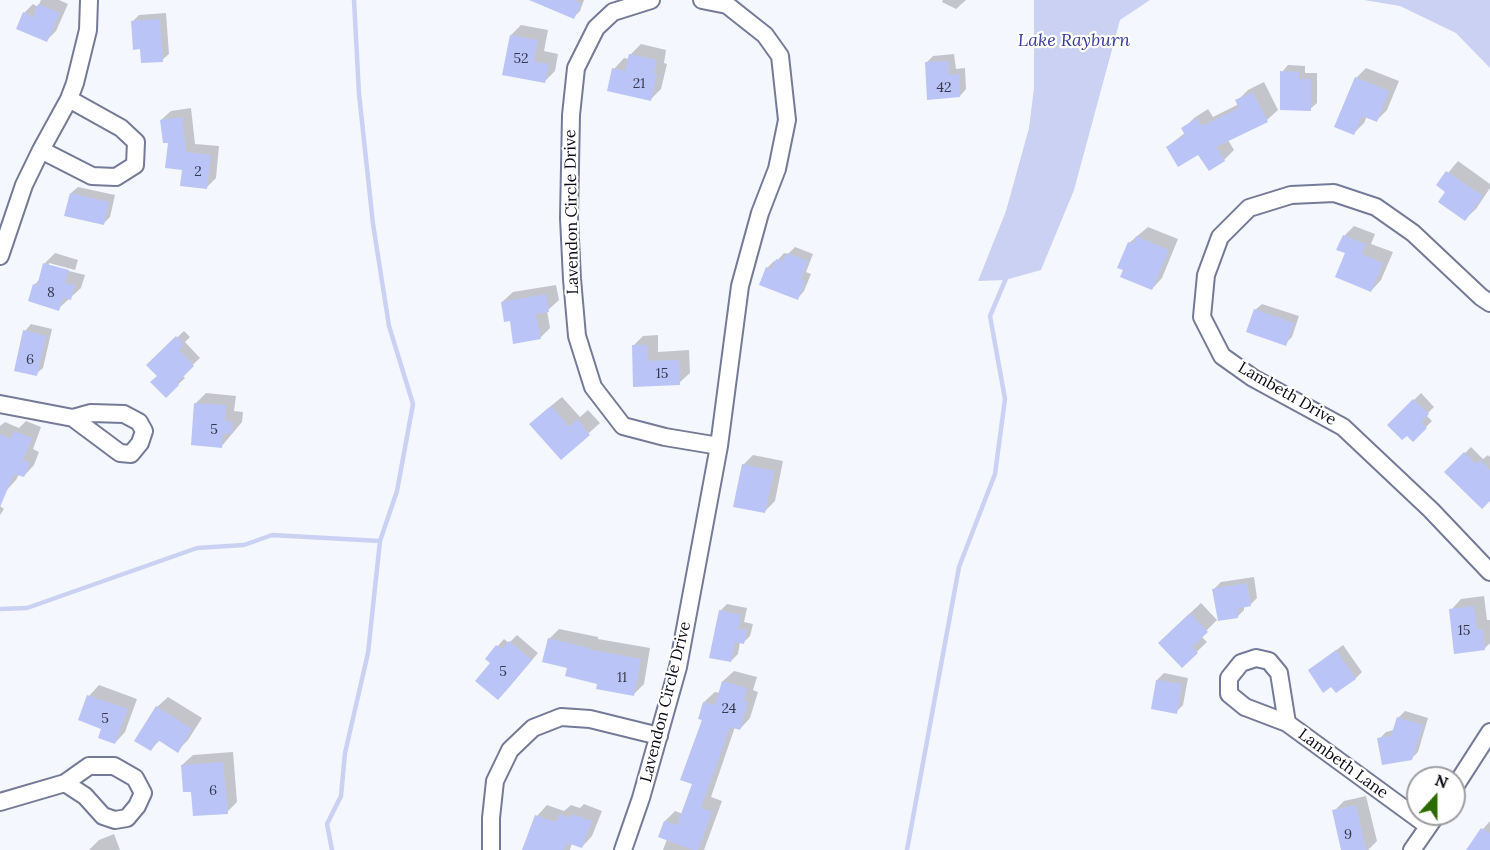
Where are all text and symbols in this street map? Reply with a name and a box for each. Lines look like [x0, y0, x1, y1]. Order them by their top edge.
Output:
water label: Lake Rayburn [1018, 30, 1130, 52]
house number: 52 [513, 51, 529, 67]
house number: 21 [633, 76, 645, 92]
house number: 42 [936, 80, 952, 96]
street label: Lavendon Circle Drive [561, 129, 583, 295]
house number: 2 [194, 164, 202, 180]
house number: 8 [47, 285, 55, 301]
house number: 6 [26, 352, 34, 368]
street label: Lambeth Drive [1235, 358, 1339, 430]
house number: 15 [656, 366, 668, 382]
house number: 5 [210, 422, 218, 438]
street label: Lavendon Circle Drive [637, 620, 695, 784]
house number: 15 [1458, 623, 1470, 639]
house number: 5 [499, 664, 507, 680]
house number: 11 [617, 670, 627, 686]
house number: 24 [722, 701, 736, 717]
house number: 5 [101, 711, 109, 727]
street label: Lambeth Lane [1294, 725, 1392, 803]
north arrow [1406, 766, 1466, 826]
text: N [1432, 770, 1451, 793]
house number: 6 [209, 783, 217, 799]
house number: 9 [1344, 827, 1352, 843]

